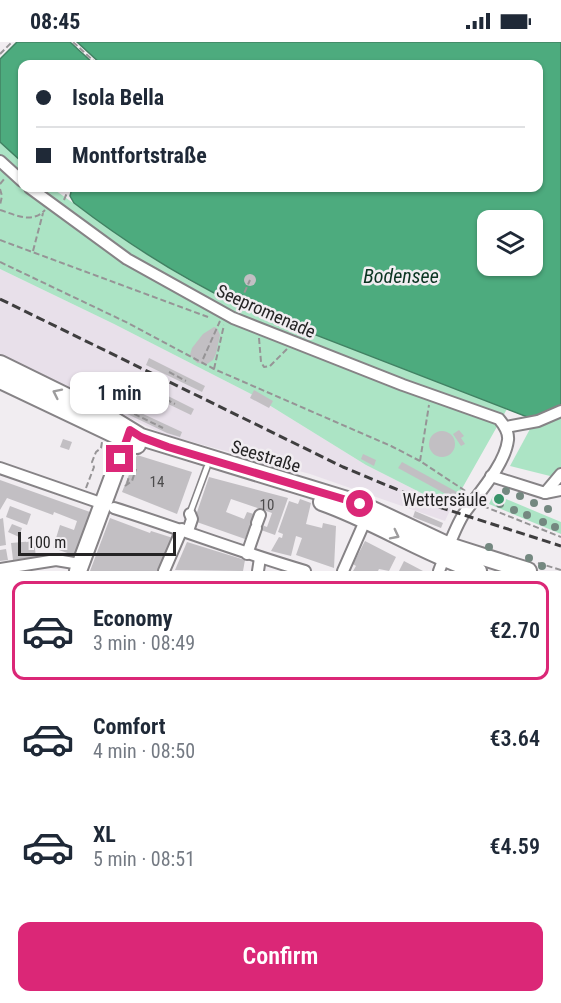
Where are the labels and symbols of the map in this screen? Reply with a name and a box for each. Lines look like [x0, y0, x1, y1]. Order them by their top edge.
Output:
water label: Bodensee [363, 264, 439, 288]
street label: Seepromenade [213, 280, 319, 342]
callout: 1 min [70, 372, 170, 414]
one-way arrow [53, 388, 64, 400]
street label: Seestraße [229, 436, 303, 476]
route end [106, 445, 133, 472]
house number: 14 [150, 473, 164, 491]
place label: Wettersäule [402, 489, 487, 510]
route start [346, 490, 373, 517]
marker: Wettersäule [492, 492, 506, 506]
house number: 10 [260, 496, 274, 514]
one-way arrow [388, 528, 399, 540]
scale bar [18, 529, 176, 556]

